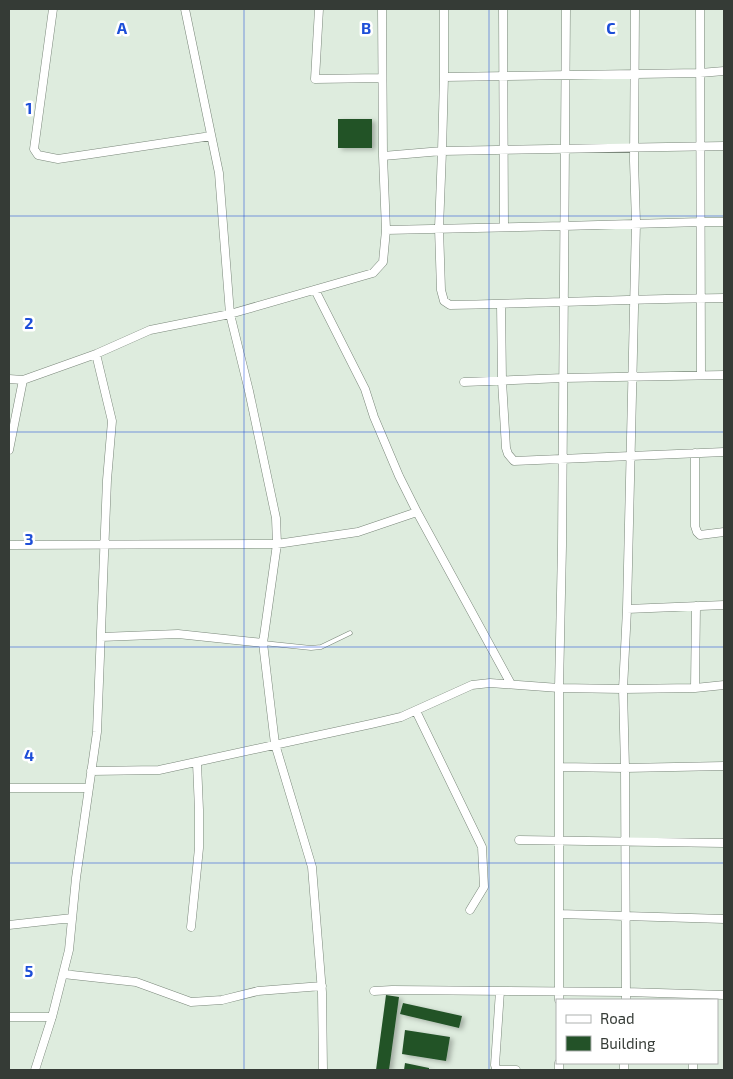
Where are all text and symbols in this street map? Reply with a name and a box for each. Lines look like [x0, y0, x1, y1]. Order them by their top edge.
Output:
text: A [117, 18, 128, 37]
text: B [361, 18, 371, 37]
text: C [606, 18, 616, 37]
text: 1 [26, 98, 32, 117]
text: 2 [24, 313, 34, 332]
text: 3 [24, 529, 34, 548]
text: 4 [24, 745, 34, 764]
text: 5 [25, 961, 34, 980]
legend [556, 999, 718, 1064]
text: Road [600, 1009, 635, 1027]
text: Building [600, 1034, 656, 1052]

